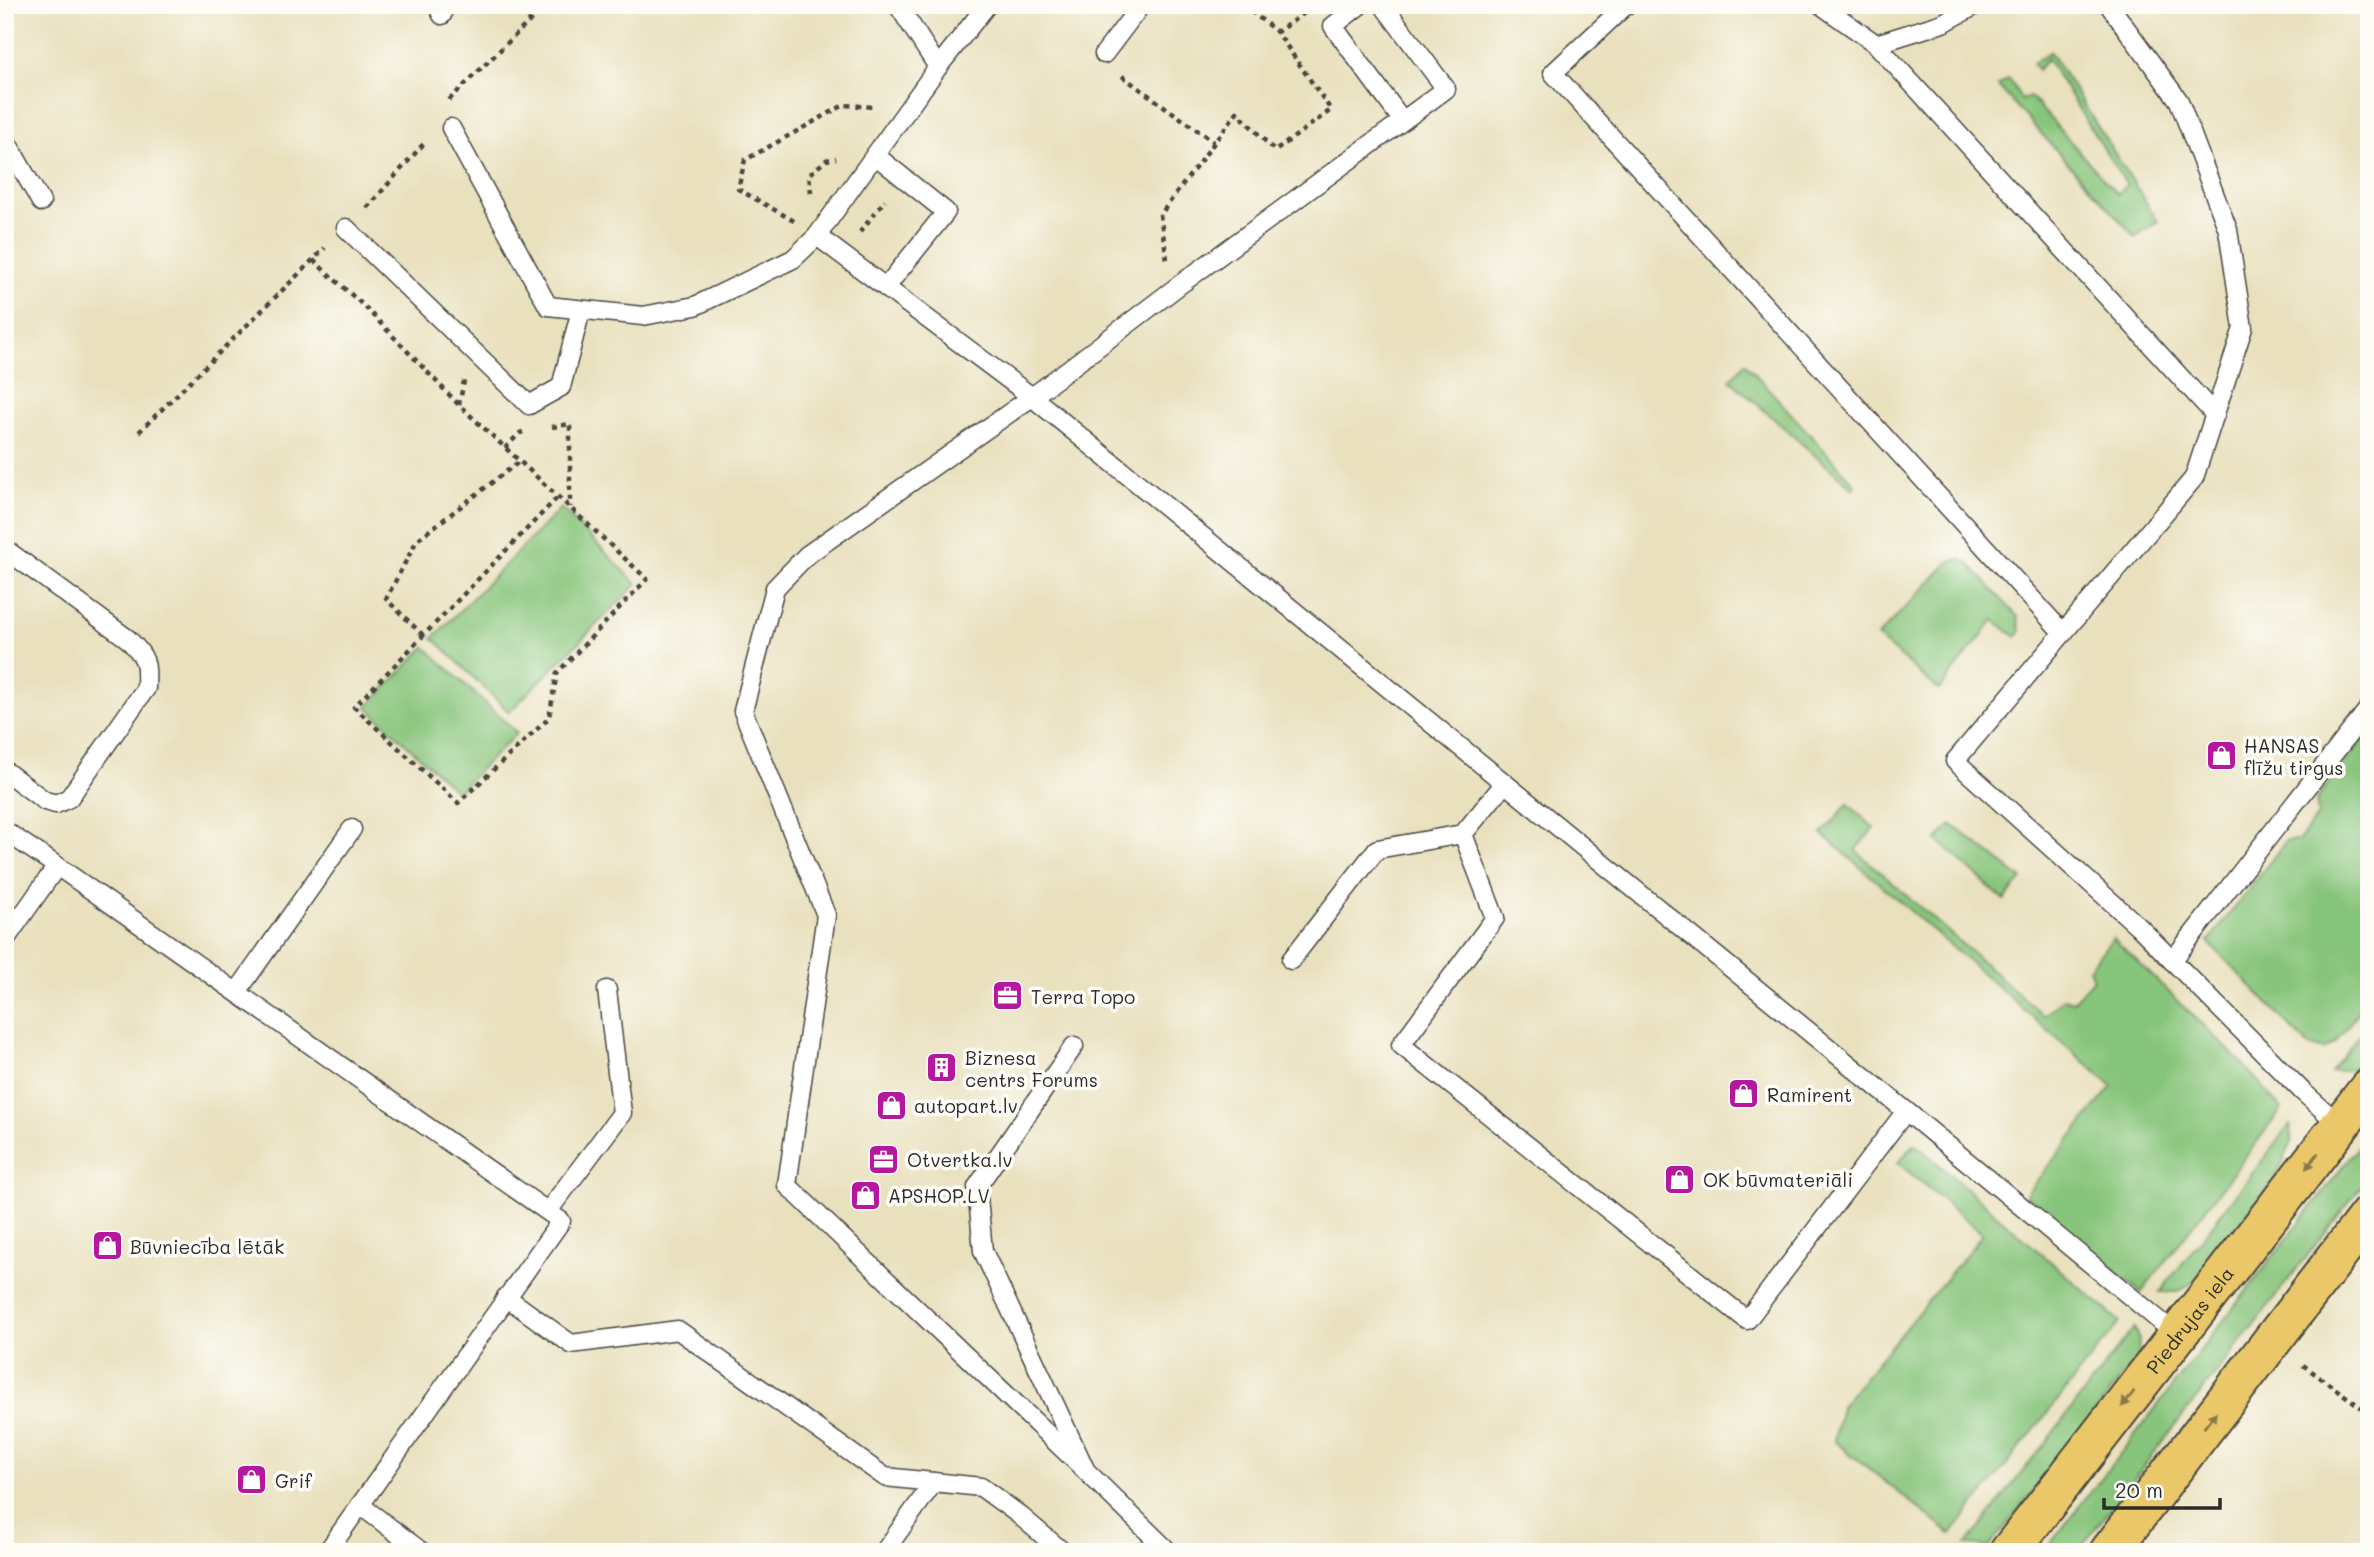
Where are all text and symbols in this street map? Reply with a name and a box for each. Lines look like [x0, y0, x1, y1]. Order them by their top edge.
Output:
place label: HANSAS flīžu tirgus [2244, 733, 2344, 780]
shop icon: HANSAS flīžu tirgus [2204, 739, 2238, 773]
office icon: Terra Topo [991, 979, 1025, 1013]
place label: Terra Topo [1031, 984, 1135, 1009]
place label: Biznesa centrs Forums [965, 1045, 1098, 1092]
building icon: Biznesa centrs Forums [925, 1051, 959, 1085]
shop icon: Ramirent [1727, 1077, 1761, 1111]
place label: Ramirent [1767, 1082, 1852, 1107]
shop icon: autopart.lv [874, 1088, 908, 1122]
place label: autopart.lv [914, 1093, 1018, 1118]
office icon: Otvertka.lv [867, 1142, 901, 1176]
place label: Otvertka.lv [907, 1147, 1013, 1172]
one-way arrow [2304, 1151, 2319, 1169]
shop icon: OK būvmateriāli [1663, 1162, 1697, 1196]
place label: OK būvmateriāli [1703, 1167, 1853, 1192]
shop icon: APSHOP.LV [848, 1178, 882, 1212]
place label: APSHOP.LV [888, 1183, 990, 1208]
shop icon: Būvniecība lētāk [90, 1229, 124, 1263]
place label: Būvniecība lētāk [130, 1234, 284, 1259]
street label: Piedrujas iela [2140, 1261, 2239, 1378]
one-way arrow [2121, 1390, 2135, 1408]
one-way arrow [2202, 1411, 2216, 1429]
shop icon: Grif [235, 1463, 269, 1497]
scale bar [2104, 1466, 2220, 1510]
place label: Grif [275, 1468, 312, 1493]
text: 20 m [2115, 1476, 2163, 1503]

